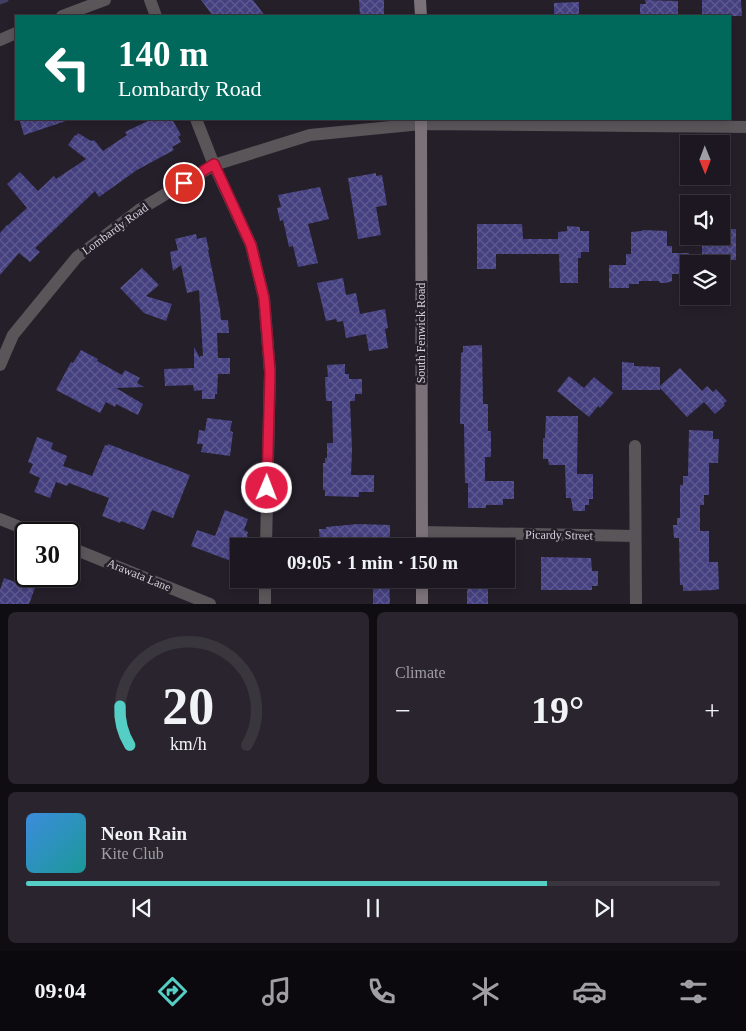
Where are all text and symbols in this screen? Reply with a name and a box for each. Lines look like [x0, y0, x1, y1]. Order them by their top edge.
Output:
icon: left [35, 35, 100, 100]
text: 140 m [118, 35, 208, 74]
text: Lombardy Road [118, 76, 262, 101]
north arrow [680, 135, 730, 185]
map controls [680, 135, 730, 305]
pin [163, 162, 205, 204]
icon: arrive [170, 169, 198, 197]
button: sound [680, 195, 730, 245]
street label: Lombardy Road [79, 200, 151, 258]
button: layers [680, 255, 730, 305]
street label: South Fenwick Road [414, 283, 428, 383]
position arrow [240, 461, 292, 513]
speed limit sign: 30 [15, 522, 80, 587]
street label: Picardy Street [525, 527, 594, 543]
text: 09:05 · 1 min · 150 m [287, 552, 458, 573]
street label: Arawata Lane [105, 556, 173, 594]
text: Climate [395, 664, 446, 681]
text: 20 [163, 678, 215, 735]
text: 19° [531, 689, 584, 731]
text: − [395, 695, 411, 726]
text: + [704, 695, 720, 726]
text: km/h [170, 734, 207, 754]
text: Neon Rain [101, 823, 187, 844]
text: Kite Club [101, 845, 164, 862]
icon: previous [128, 894, 156, 922]
icon: pause [359, 894, 387, 922]
icon: next [590, 894, 618, 922]
icon: directions [155, 974, 190, 1009]
icon: music [259, 974, 294, 1009]
icon: phone [364, 974, 399, 1009]
icon: climate [468, 974, 503, 1009]
icon: car [572, 974, 607, 1009]
icon: filters [676, 974, 711, 1009]
text: 09:04 [35, 978, 86, 1003]

